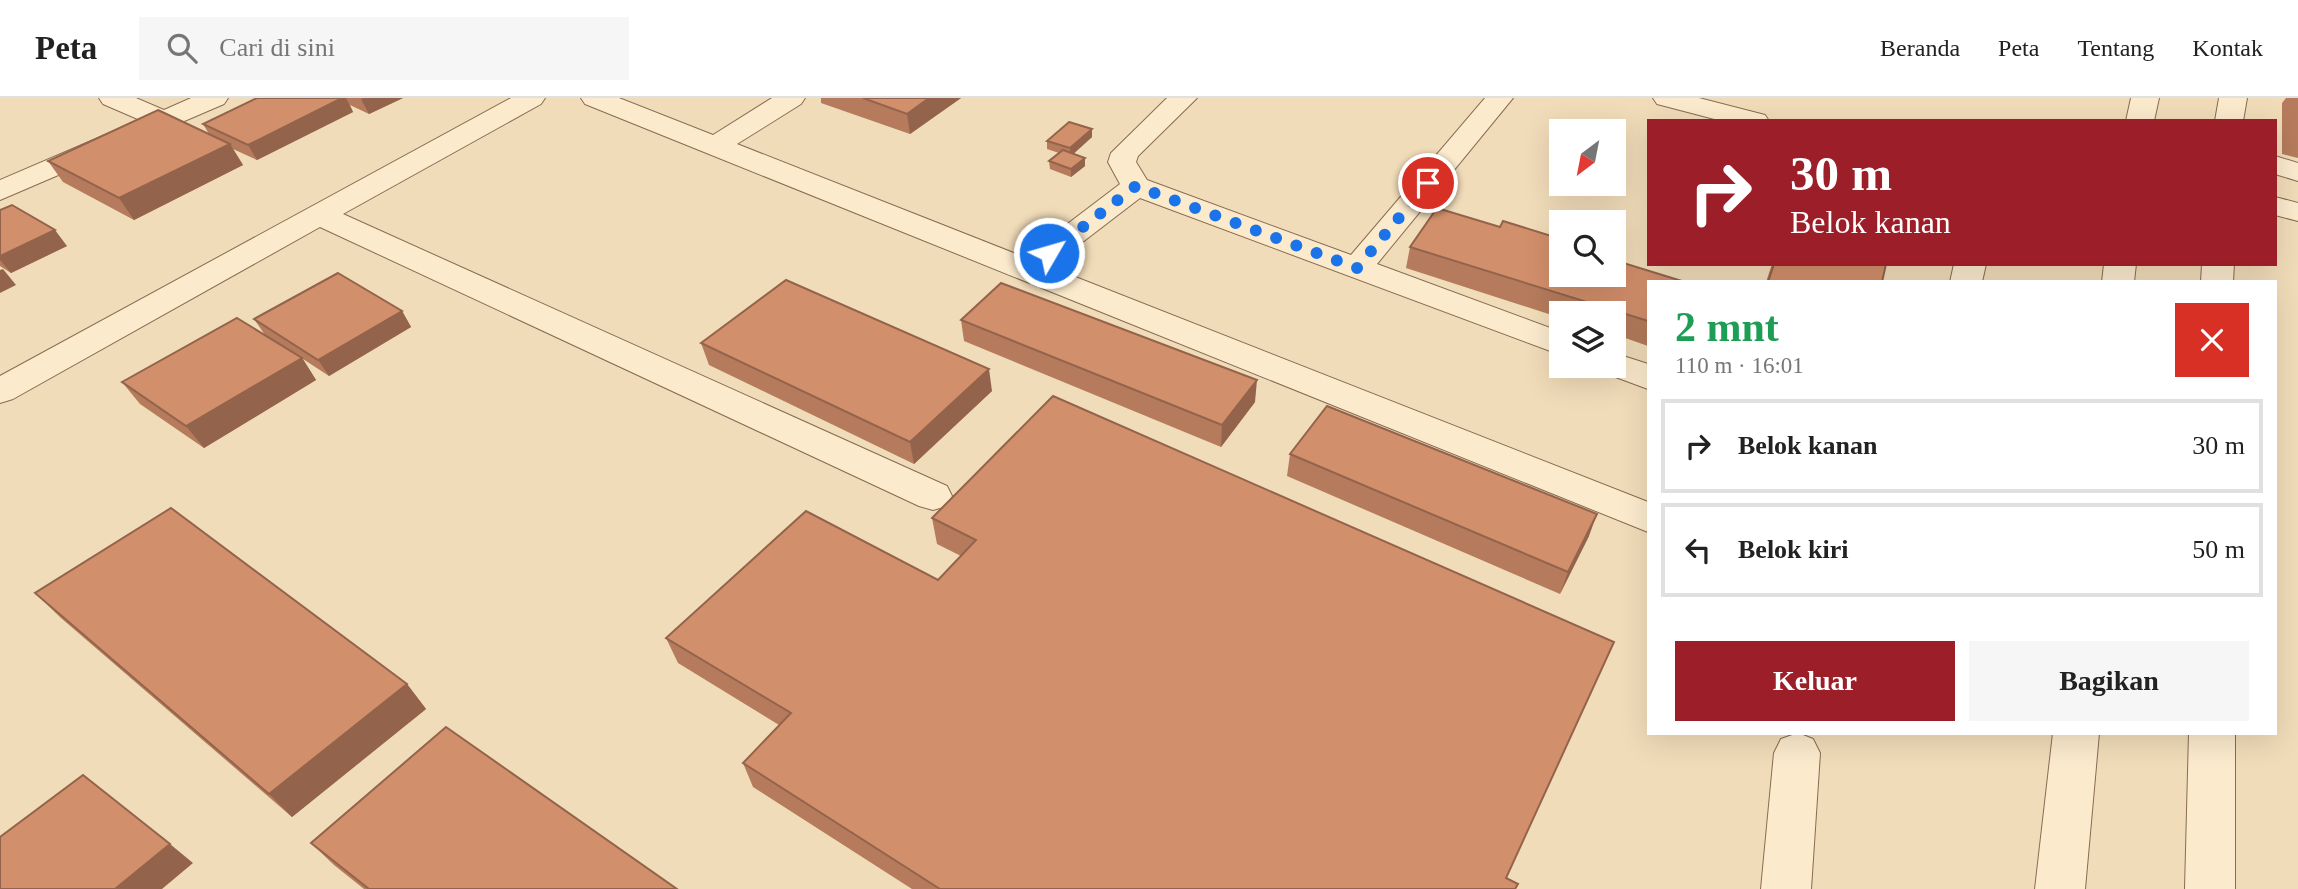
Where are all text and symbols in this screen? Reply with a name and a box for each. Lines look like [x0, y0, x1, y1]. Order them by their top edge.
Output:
search box [139, 17, 629, 80]
icon: search [163, 29, 201, 67]
text: Peta [35, 30, 97, 66]
text: Cari di sini [219, 33, 335, 62]
text: Beranda [1880, 35, 1960, 61]
text: Peta [1998, 35, 2039, 61]
text: Tentang [2077, 35, 2154, 61]
text: Kontak [2192, 35, 2263, 61]
north arrow [1549, 119, 1626, 196]
map controls [1549, 119, 1626, 378]
text: 30 m [1790, 146, 1892, 201]
icon: right [1675, 147, 1766, 238]
pin [1398, 153, 1458, 213]
icon: arrive [1409, 164, 1447, 202]
text: Belok kanan [1790, 204, 1951, 240]
button: search [1549, 210, 1626, 287]
position arrow [1012, 216, 1086, 290]
button: layers [1549, 301, 1626, 378]
button: close [2175, 303, 2249, 377]
text: 2 mnt [1675, 304, 1779, 350]
text: 110 m · 16:01 [1675, 353, 1804, 378]
icon: right [1679, 427, 1717, 465]
text: Belok kanan [1738, 431, 1877, 460]
text: 30 m [2192, 431, 2245, 460]
icon: left [1679, 531, 1717, 569]
text: Belok kiri [1738, 535, 1849, 564]
text: 50 m [2192, 535, 2245, 564]
button: Keluar [1675, 641, 1955, 721]
button: Bagikan [1969, 641, 2249, 721]

